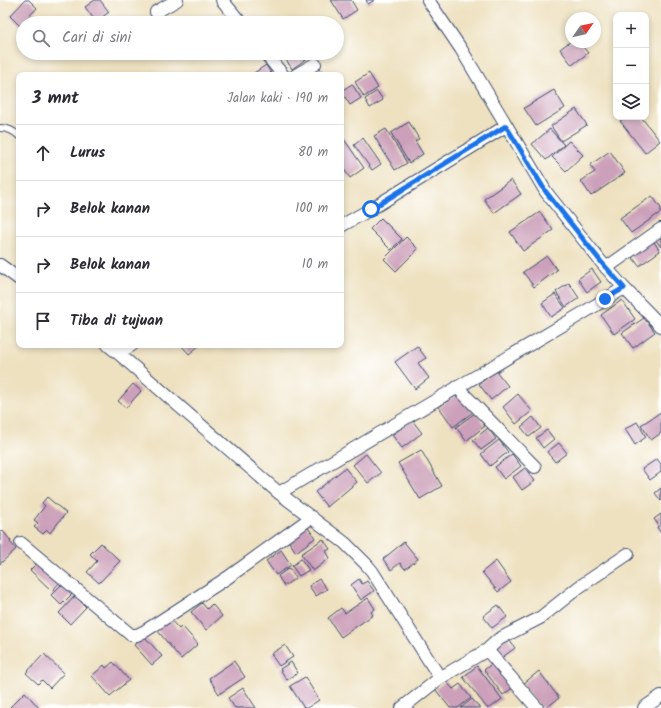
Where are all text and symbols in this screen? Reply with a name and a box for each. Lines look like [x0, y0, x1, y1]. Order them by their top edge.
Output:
north arrow [565, 12, 601, 48]
map controls [613, 12, 649, 120]
button: + [613, 12, 649, 48]
search box [16, 16, 344, 60]
text: Cari di sini [62, 26, 131, 50]
icon: search [30, 27, 52, 49]
button: − [613, 48, 649, 84]
button: layers [613, 84, 649, 120]
text: 3 mnt [32, 85, 79, 112]
text: Jalan kaki · 190 m [227, 88, 328, 109]
text: Lurus [70, 141, 105, 165]
icon: ahead [32, 142, 54, 164]
text: 80 m [298, 142, 328, 163]
text: Belok kanan [70, 197, 150, 221]
icon: right [32, 198, 54, 220]
text: 100 m [295, 198, 328, 219]
route start [362, 200, 380, 218]
text: Belok kanan [70, 253, 150, 277]
icon: right [32, 254, 54, 276]
text: 10 m [302, 254, 328, 275]
route end [596, 290, 614, 308]
text: Tiba di tujuan [70, 309, 163, 333]
icon: arrive [32, 310, 54, 332]

